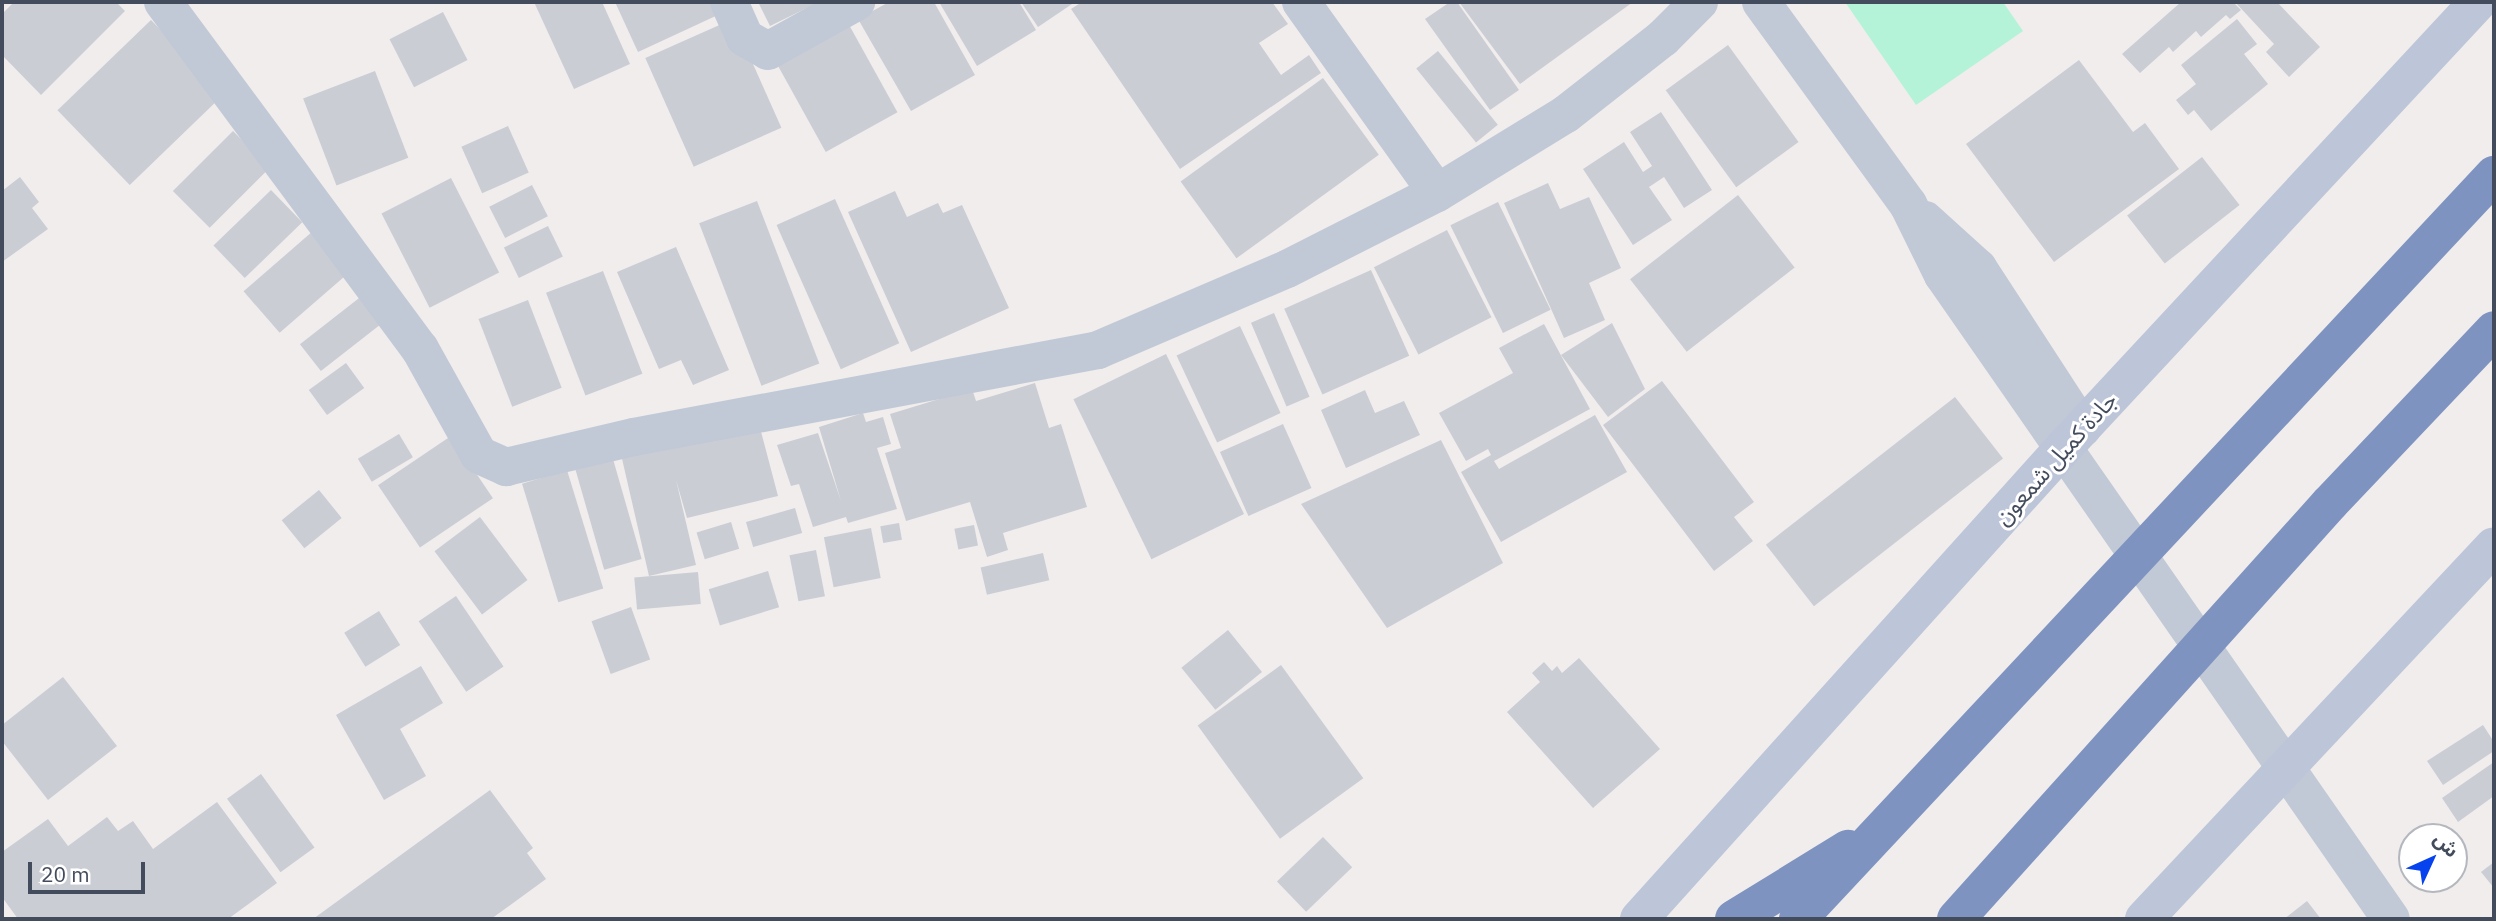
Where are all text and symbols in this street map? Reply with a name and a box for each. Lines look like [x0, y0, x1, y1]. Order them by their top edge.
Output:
street label: جادة كميل شمعون [1988, 386, 2122, 530]
north arrow [2398, 823, 2468, 893]
text: ش [2429, 827, 2464, 862]
scale bar [32, 848, 149, 892]
text: 20 m [41, 860, 90, 888]

